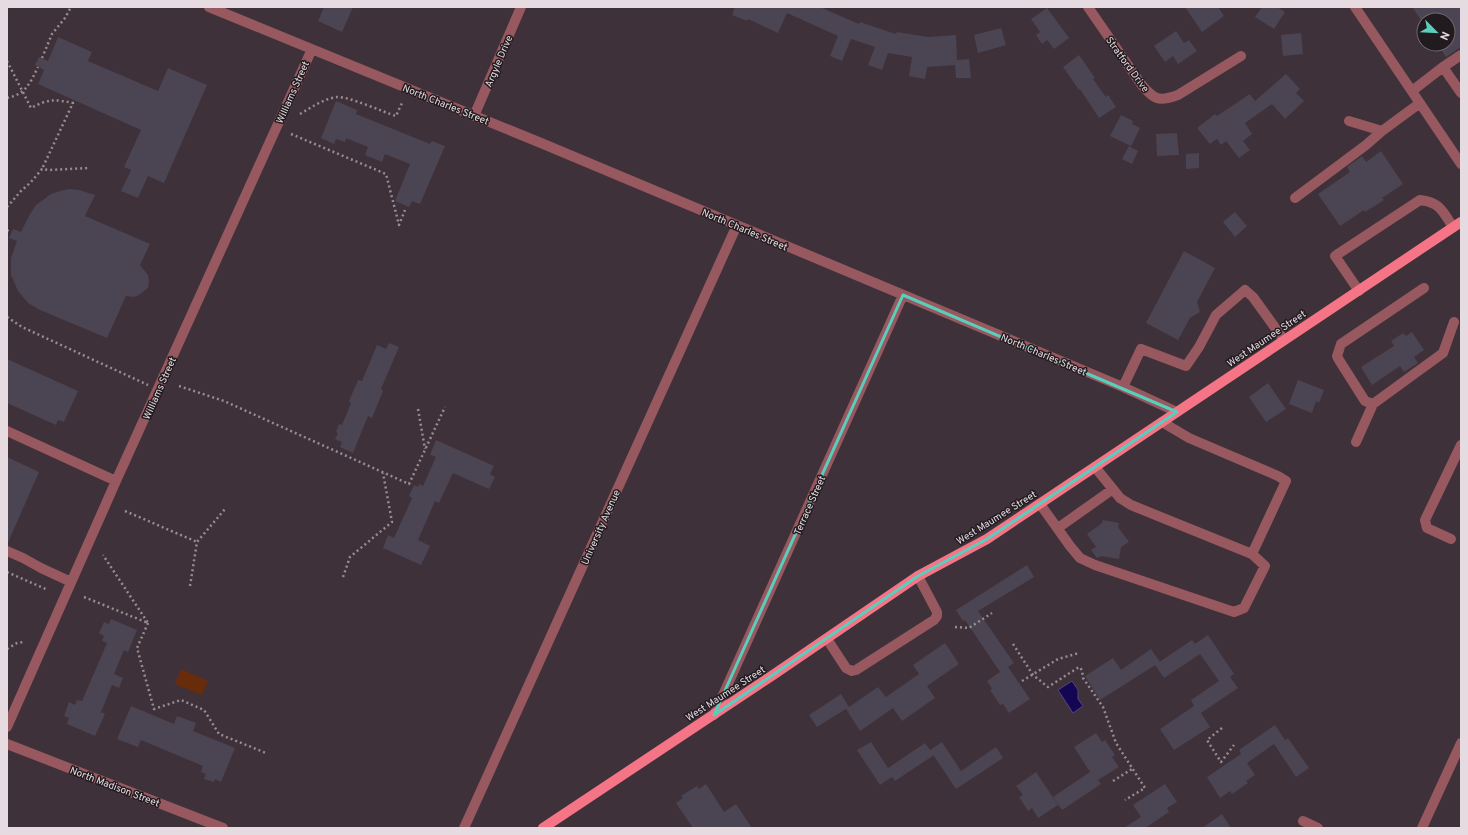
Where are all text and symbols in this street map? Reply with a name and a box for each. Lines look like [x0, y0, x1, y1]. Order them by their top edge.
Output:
north arrow [1416, 12, 1456, 52]
text: N [1436, 29, 1452, 42]
street label: Argyle Drive [483, 34, 516, 90]
street label: Stratford Drive [1102, 34, 1151, 95]
street label: Williams Street [274, 59, 313, 126]
street label: North Charles Street [400, 82, 491, 129]
street label: North Charles Street [699, 206, 790, 254]
street label: West Maumee Street [1225, 308, 1309, 370]
street label: North Charles Street [998, 331, 1089, 379]
street label: Williams Street [141, 355, 180, 422]
street label: Terrace Street [791, 474, 829, 537]
street label: University Avenue [579, 488, 624, 567]
street label: West Maumee Street [954, 488, 1040, 548]
street label: West Maumee Street [684, 664, 768, 725]
street label: North Madison Street [68, 764, 161, 811]

